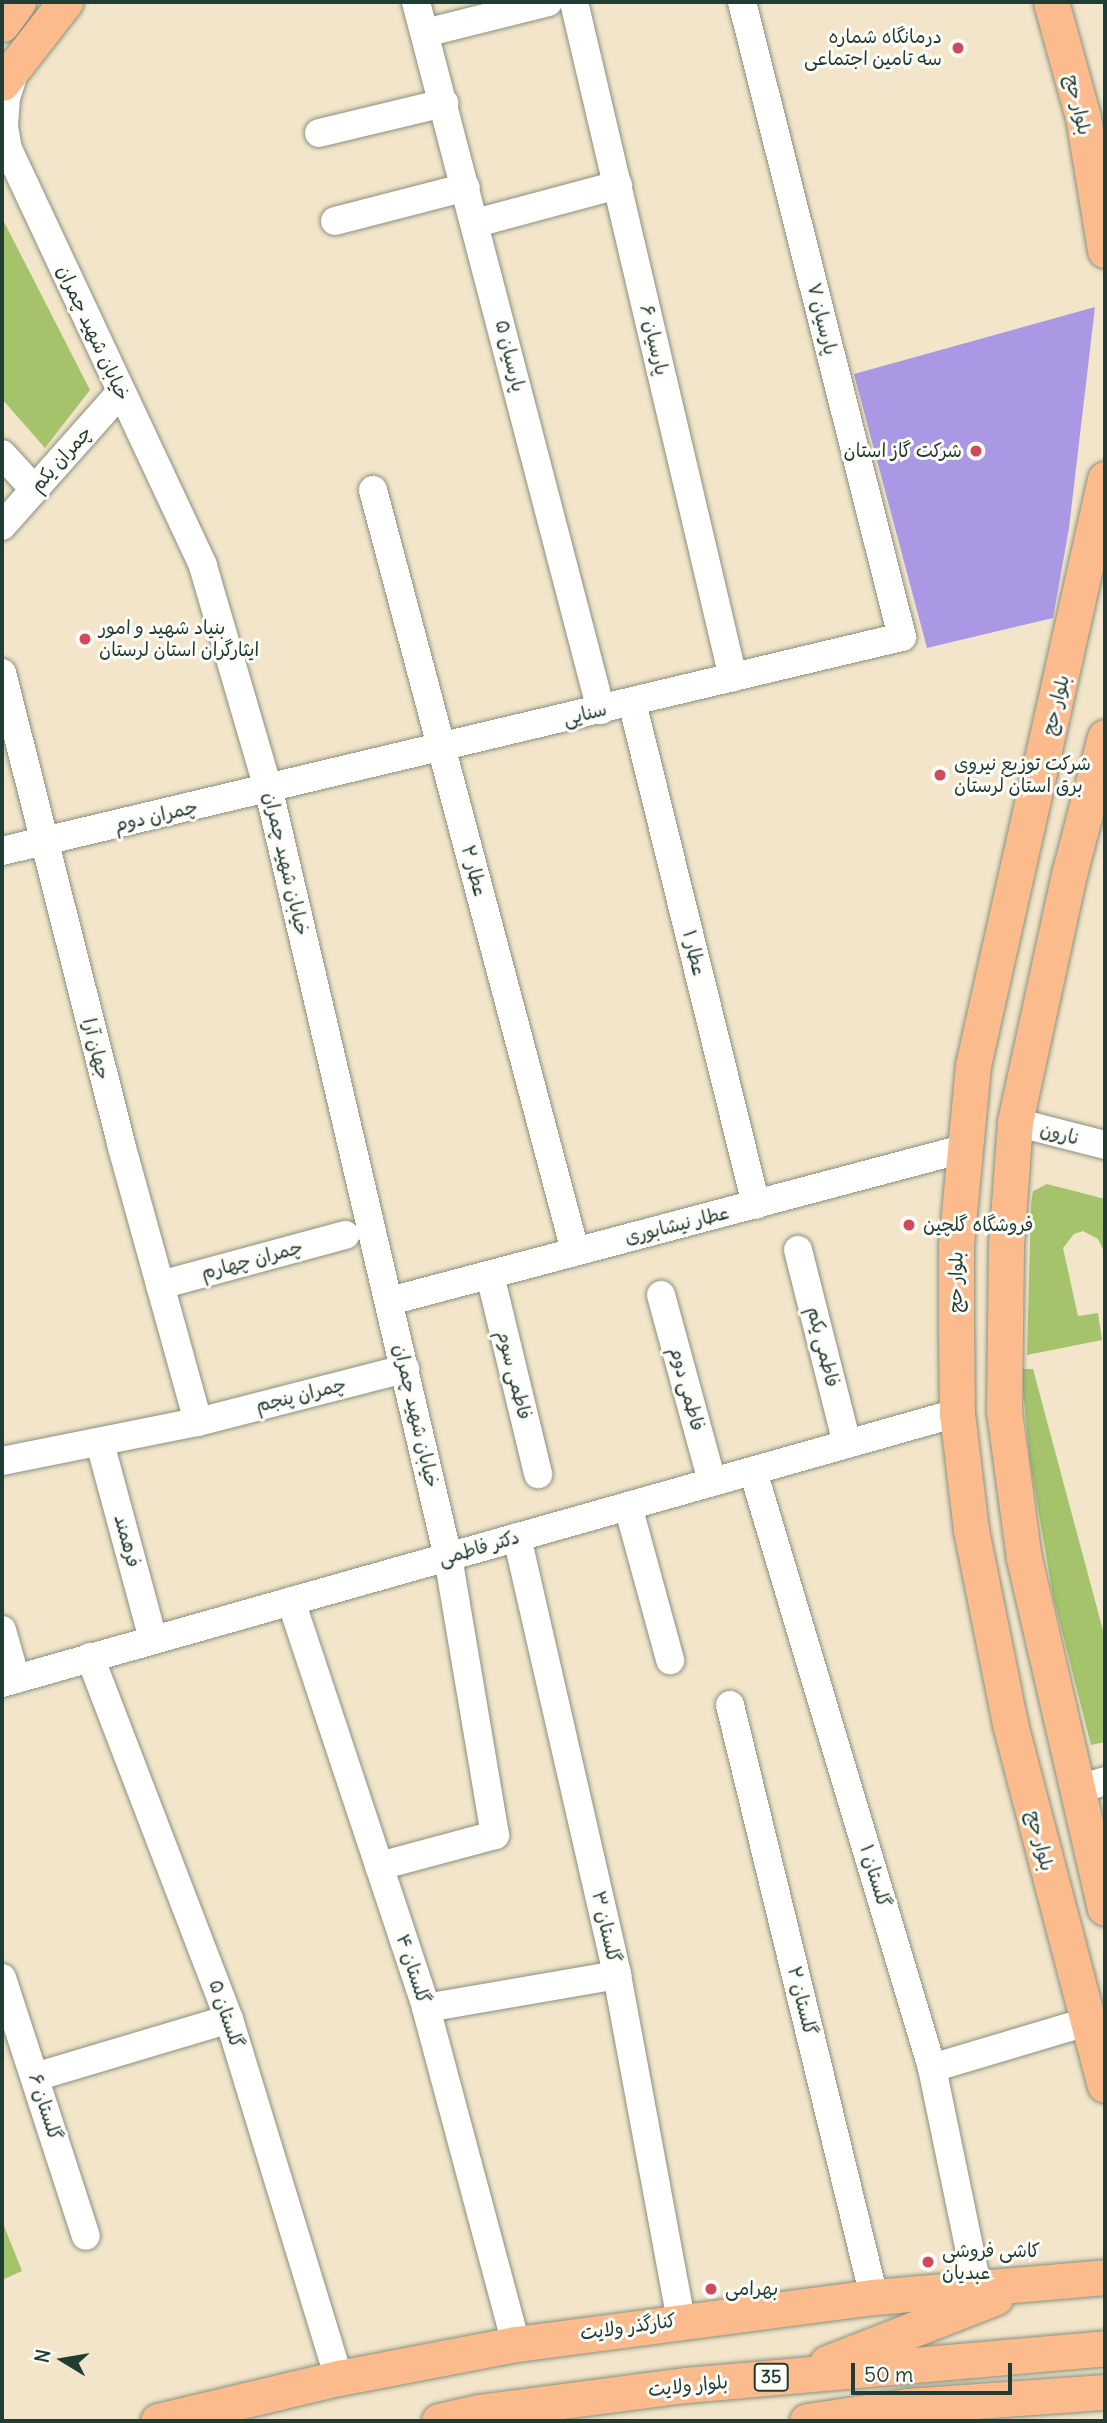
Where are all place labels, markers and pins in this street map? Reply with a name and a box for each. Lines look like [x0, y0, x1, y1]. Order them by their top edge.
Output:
place label: درمانگاه شماره سه تامین اجتماعی [804, 26, 942, 70]
marker: درمانگاه شماره سه تامین اجتماعی [948, 38, 968, 58]
place label: شرکت گاز استان [844, 440, 962, 462]
marker: شرکت گاز استان [968, 443, 984, 459]
place label: بنیاد شهید و امور ایثارگران استان لرستان [99, 617, 259, 661]
marker: بنیاد شهید و امور ایثارگران استان لرستان [77, 631, 93, 647]
place label: شرکت توزیع نیروی برق استان لرستان [954, 753, 1091, 797]
marker: شرکت توزیع نیروی برق استان لرستان [932, 767, 948, 783]
place label: فروشگاه گلچین [923, 1214, 1033, 1236]
marker: فروشگاه گلچین [901, 1217, 917, 1233]
place label: کاشی فروشی عبدیان [942, 2240, 1040, 2284]
marker: کاشی فروشی عبدیان [920, 2254, 936, 2270]
place label: بهرامی [725, 2278, 778, 2300]
marker: بهرامی [703, 2281, 719, 2297]

